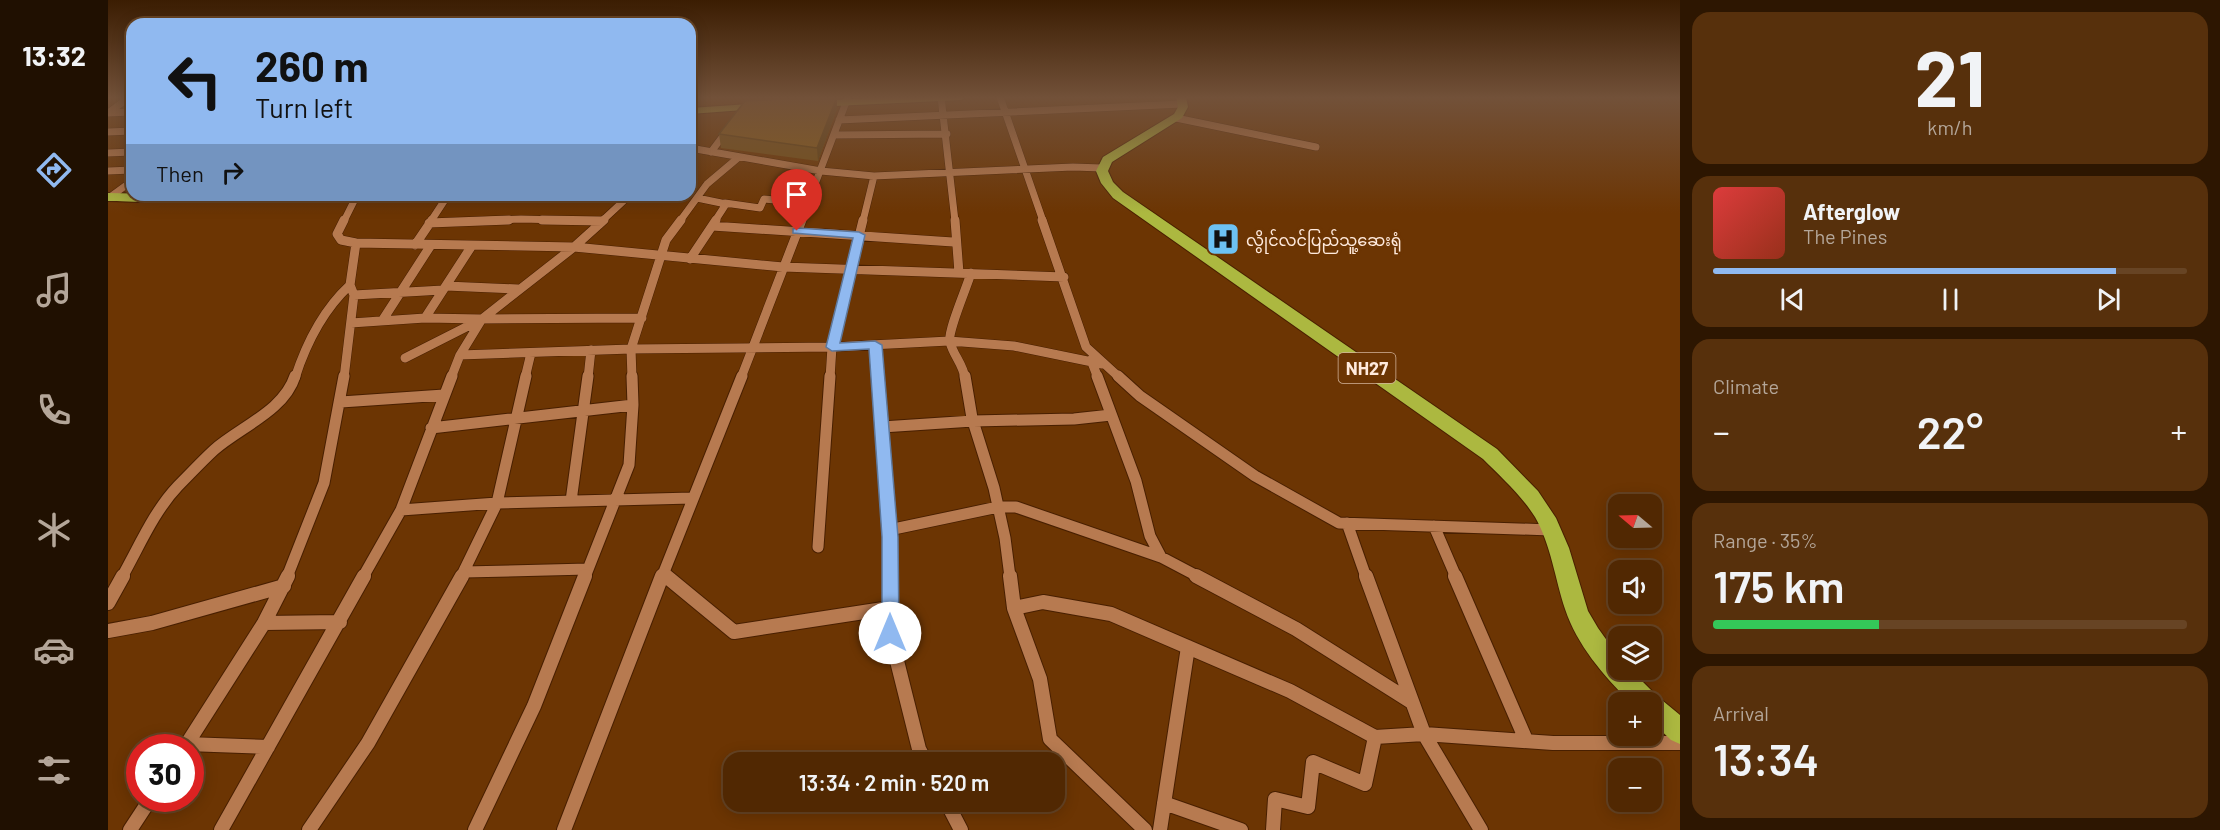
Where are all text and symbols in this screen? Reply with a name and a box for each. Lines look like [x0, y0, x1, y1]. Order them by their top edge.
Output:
text: 21 [1915, 29, 1985, 123]
text: 13:32 [22, 39, 86, 71]
text: 260 m [255, 40, 368, 90]
icon: left [156, 42, 234, 120]
text: Turn left [255, 91, 353, 123]
text: km/h [1927, 115, 1973, 139]
icon: directions [33, 149, 75, 191]
icon: right [216, 156, 249, 189]
text: Then [156, 160, 204, 186]
pin [771, 169, 822, 231]
icon: arrive [780, 178, 813, 211]
text: Afterglow [1803, 198, 1900, 224]
hospital icon: လွိုင်လင်ပြည်သူ့ဆေးရုံ [1205, 221, 1241, 257]
text: The Pines [1803, 224, 1887, 248]
place label: လွိုင်လင်ပြည်သူ့ဆေးရုံ [1246, 229, 1402, 255]
icon: music [33, 269, 75, 311]
icon: previous [1776, 283, 1809, 316]
icon: pause [1934, 283, 1967, 316]
icon: next [2092, 283, 2125, 316]
road number: NH27 [1338, 353, 1396, 383]
text: Climate [1713, 374, 1779, 398]
icon: phone [33, 389, 75, 431]
text: 22° [1917, 404, 1983, 458]
text: − [1713, 411, 1730, 451]
text: + [2170, 411, 2187, 451]
north arrow [1608, 494, 1662, 548]
map controls [1608, 494, 1662, 812]
icon: climate [33, 509, 75, 551]
text: Range · 35% [1713, 528, 1817, 552]
text: 175 km [1713, 558, 1845, 612]
button: sound [1608, 560, 1662, 614]
position arrow [858, 601, 922, 665]
button: layers [1608, 626, 1662, 680]
icon: car [33, 629, 75, 671]
button: + [1608, 692, 1662, 746]
text: Arrival [1713, 701, 1769, 725]
text: 13:34 [1713, 731, 1819, 785]
speed limit sign: 30 [126, 734, 204, 812]
icon: filters [33, 749, 75, 791]
button: − [1608, 758, 1662, 812]
text: 13:34 · 2 min · 520 m [799, 769, 989, 795]

